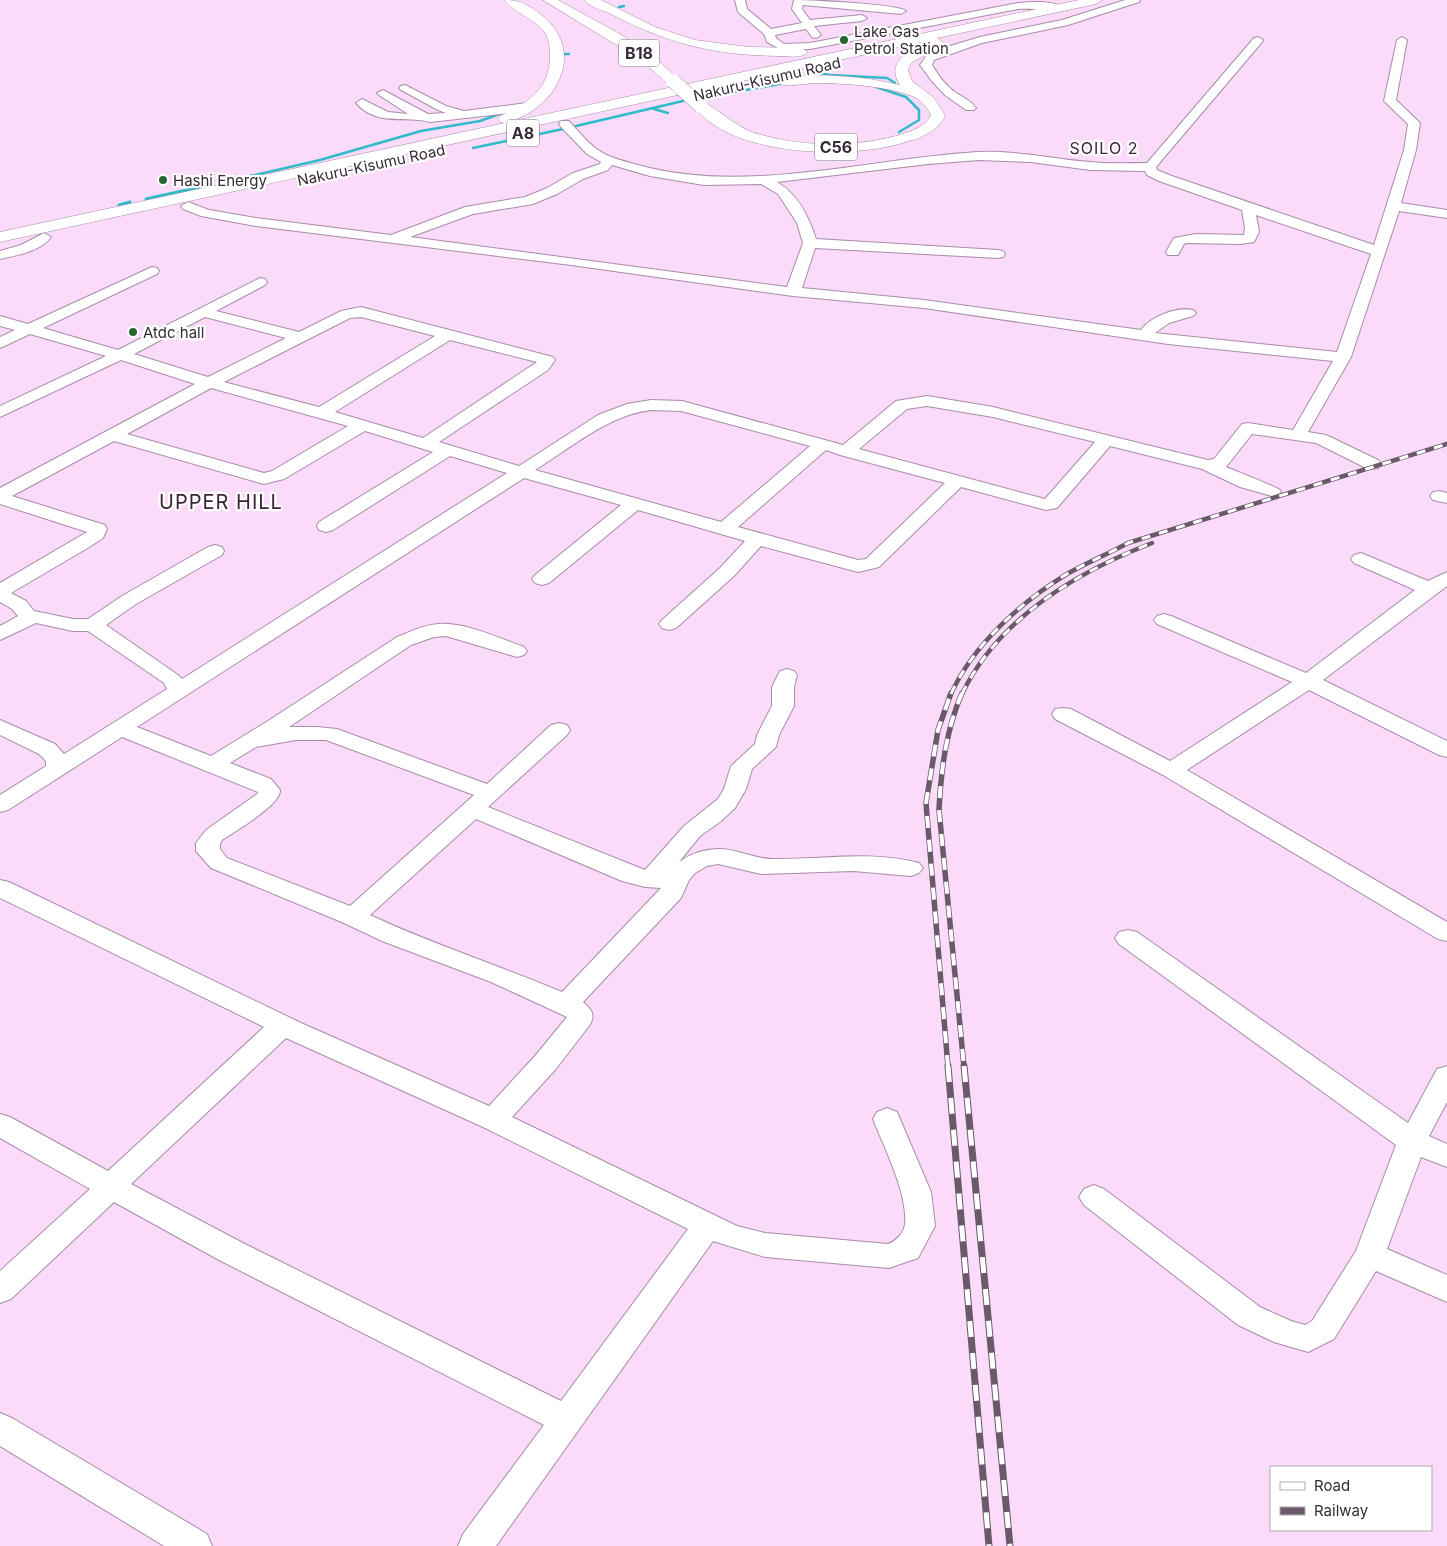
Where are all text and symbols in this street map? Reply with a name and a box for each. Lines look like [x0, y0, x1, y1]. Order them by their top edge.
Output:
place label: Lake Gas Petrol Station [854, 22, 949, 58]
marker: Lake Gas Petrol Station [838, 34, 850, 46]
road number: B18 [619, 40, 659, 66]
street label: Nakuru-Kisumu Road [691, 53, 843, 105]
road number: A8 [507, 120, 539, 146]
road number: C56 [815, 134, 857, 160]
district label: SOILO 2 [1070, 138, 1138, 158]
street label: Nakuru-Kisumu Road [295, 140, 447, 190]
place label: Hashi Energy [173, 171, 267, 190]
marker: Hashi Energy [157, 174, 169, 186]
place label: Atdc hall [143, 323, 204, 342]
marker: Atdc hall [127, 326, 139, 338]
district label: UPPER HILL [159, 490, 283, 514]
legend [1270, 1466, 1432, 1531]
text: Road [1314, 1476, 1350, 1495]
text: Railway [1314, 1501, 1369, 1520]

